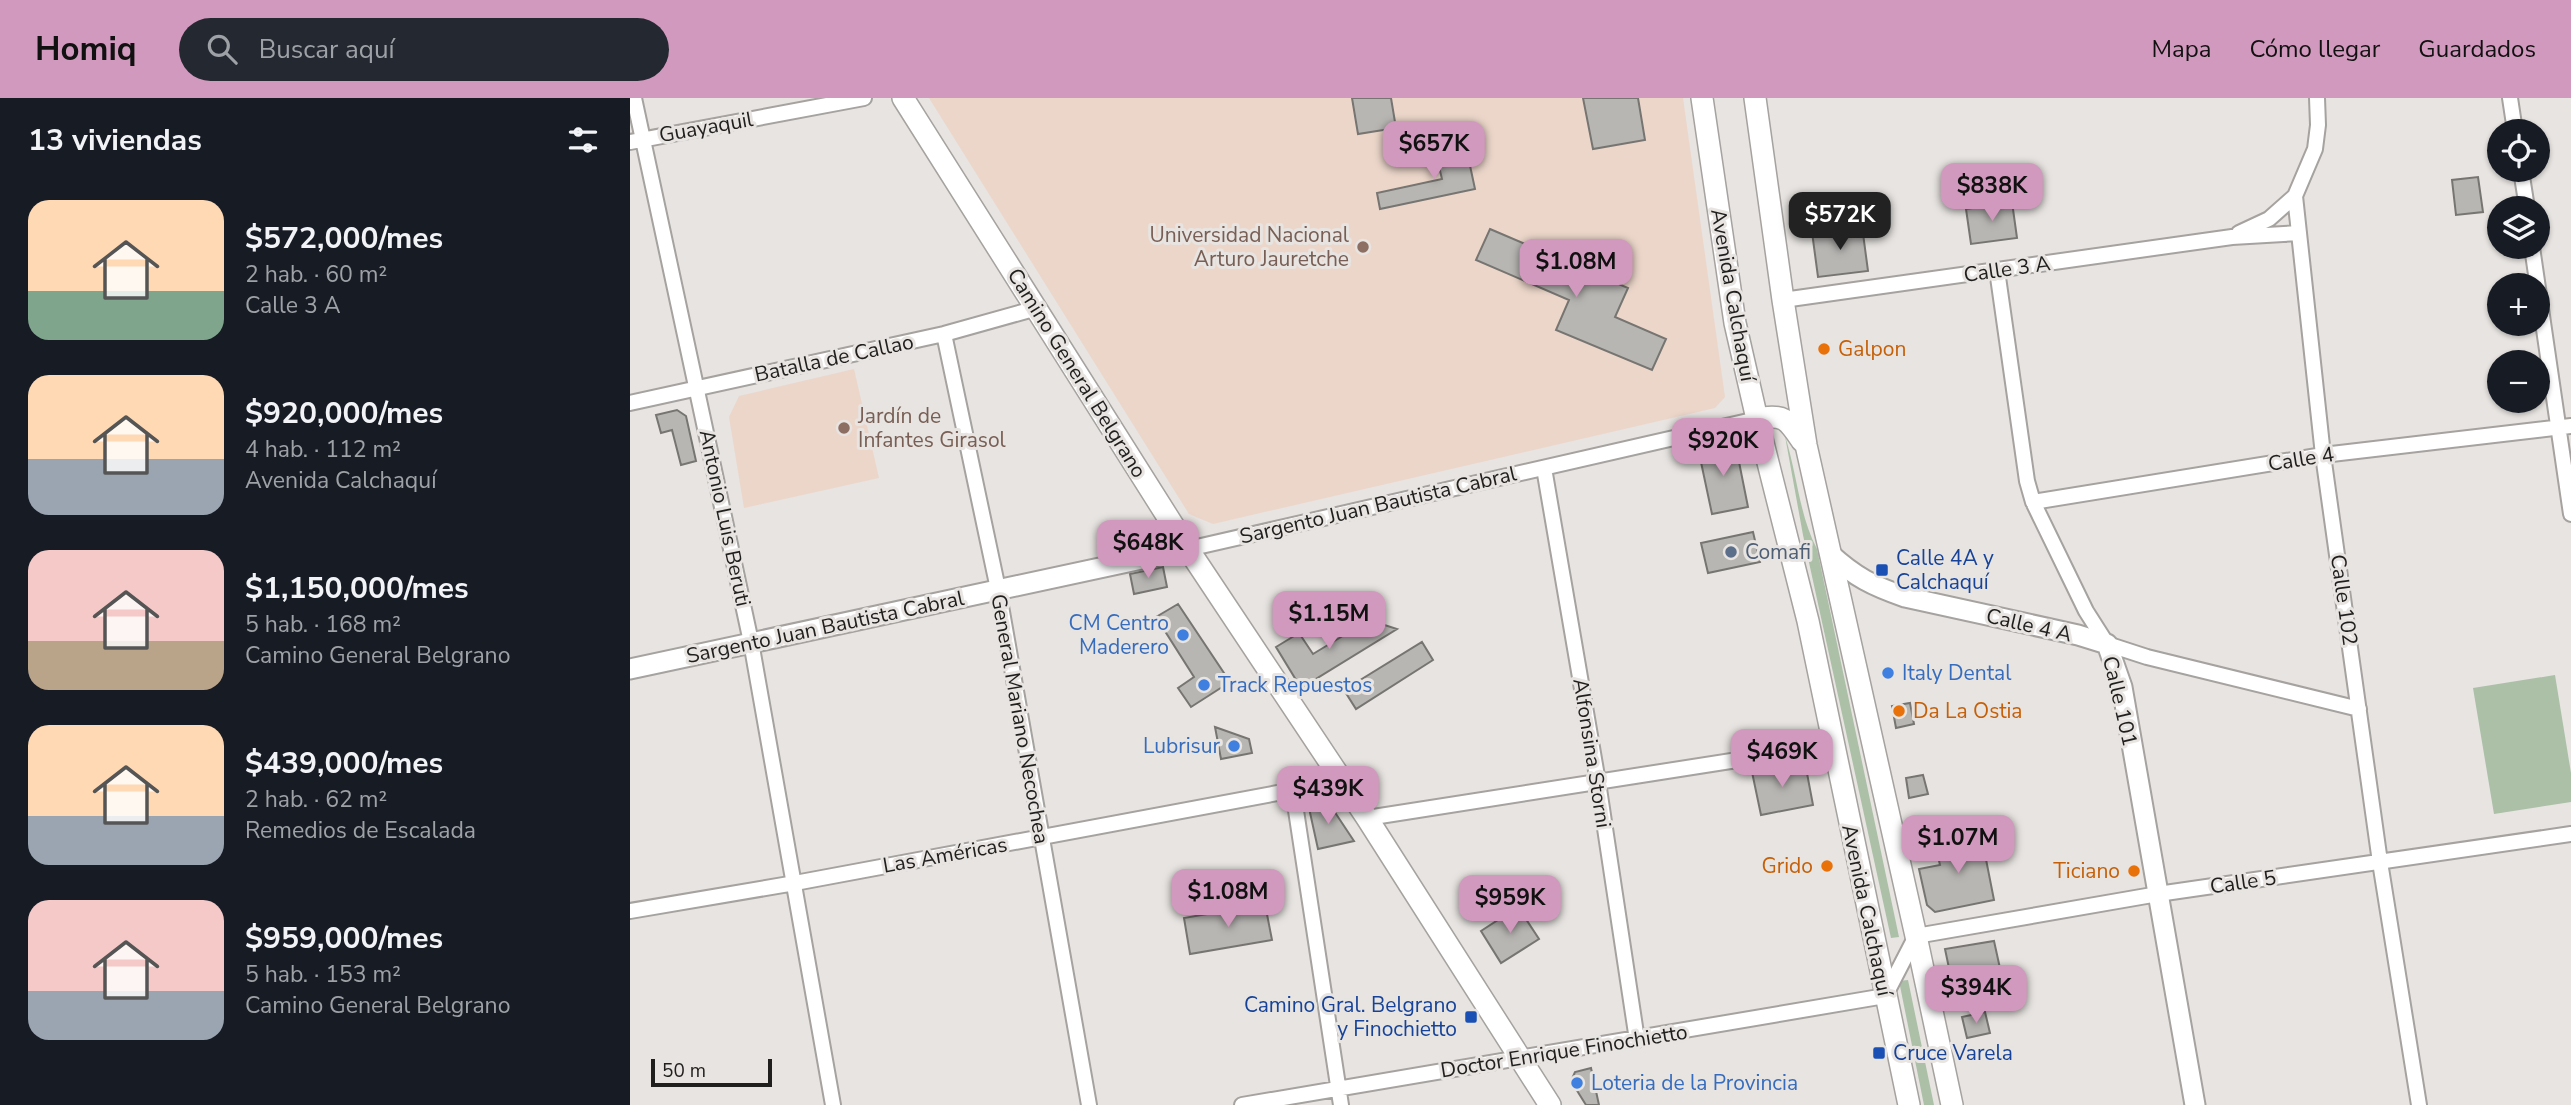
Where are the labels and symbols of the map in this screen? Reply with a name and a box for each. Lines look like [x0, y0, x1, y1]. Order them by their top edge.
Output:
street label: Guayaquil [657, 105, 756, 149]
pin: $657K [1385, 122, 1483, 181]
pin: $838K [1943, 164, 2041, 223]
pin: $572K [1791, 192, 1889, 252]
street label: Avenida Calchaquí [1704, 206, 1762, 385]
place label: Universidad Nacional Arturo Jauretche [1149, 221, 1350, 273]
marker: Universidad Nacional Arturo Jauretche [1355, 239, 1371, 255]
pin: $1.08M [1519, 240, 1633, 299]
street label: Calle 3 A [1962, 249, 2052, 289]
street label: Camino General Belgrano [1001, 263, 1153, 483]
street label: Batalla de Callao [752, 327, 916, 389]
place label: Galpon [1838, 335, 1906, 363]
marker: Galpon [1816, 341, 1832, 357]
place label: Jardín de Infantes Girasol [857, 402, 1007, 454]
pin: $920K [1674, 418, 1772, 478]
marker: Jardín de Infantes Girasol [836, 420, 852, 436]
street label: Antonio Luis Beruti [693, 427, 757, 609]
street label: Calle 4 [2266, 440, 2336, 478]
street label: Sargento Juan Bautista Cabral [1237, 459, 1520, 551]
pin: $648K [1099, 520, 1197, 580]
place label: Comafi [1745, 538, 1811, 566]
marker: Comafi [1723, 544, 1739, 560]
place label: Calle 4A y Calchaquí [1896, 544, 1994, 596]
street label: Calle 102 [2324, 553, 2364, 647]
marker: Calle 4A y Calchaquí [1874, 562, 1890, 578]
street label: Sargento Juan Bautista Cabral [684, 584, 967, 670]
street label: General Mariano Necochea [984, 592, 1056, 846]
pin: $1.15M [1272, 592, 1386, 651]
street label: Calle 4 A [1983, 602, 2075, 648]
place label: CM Centro Maderero [1069, 609, 1169, 661]
marker: CM Centro Maderero [1175, 627, 1191, 643]
street label: Calle 101 [2096, 653, 2144, 749]
place label: Italy Dental [1902, 659, 2012, 687]
marker: Italy Dental [1880, 665, 1896, 681]
place label: Track Repuestos [1218, 671, 1372, 699]
street label: Alfonsina Storni [1566, 676, 1618, 830]
marker: Track Repuestos [1196, 677, 1212, 693]
place label: Da La Ostia [1913, 697, 2023, 725]
marker: Da La Ostia [1891, 703, 1907, 719]
pin: $469K [1733, 730, 1831, 789]
place label: Lubrisur [1143, 732, 1220, 760]
marker: Lubrisur [1226, 738, 1242, 754]
pin: $439K [1279, 766, 1377, 826]
pin: $1.07M [1901, 816, 2015, 875]
street label: Avenida Calchaquí [1835, 822, 1899, 1000]
street label: Las Américas [881, 830, 1009, 880]
place label: Grido [1761, 852, 1813, 880]
place label: Ticiano [2053, 857, 2120, 885]
marker: Grido [1819, 858, 1835, 874]
marker: Ticiano [2126, 863, 2142, 879]
street label: Calle 5 [2208, 864, 2278, 900]
pin: $1.08M [1171, 870, 1285, 929]
pin: $959K [1461, 876, 1559, 935]
pin: $394K [1927, 965, 2025, 1025]
place label: Camino Gral. Belgrano y Finochietto [1244, 991, 1457, 1043]
marker: Camino Gral. Belgrano y Finochietto [1463, 1009, 1479, 1025]
street label: Doctor Enrique Finochietto [1439, 1018, 1689, 1084]
place label: Cruce Varela [1893, 1039, 2013, 1067]
marker: Cruce Varela [1871, 1045, 1887, 1061]
scale bar [651, 1056, 772, 1088]
place label: Loteria de la Provincia [1591, 1069, 1798, 1097]
marker: Loteria de la Provincia [1569, 1075, 1585, 1091]

